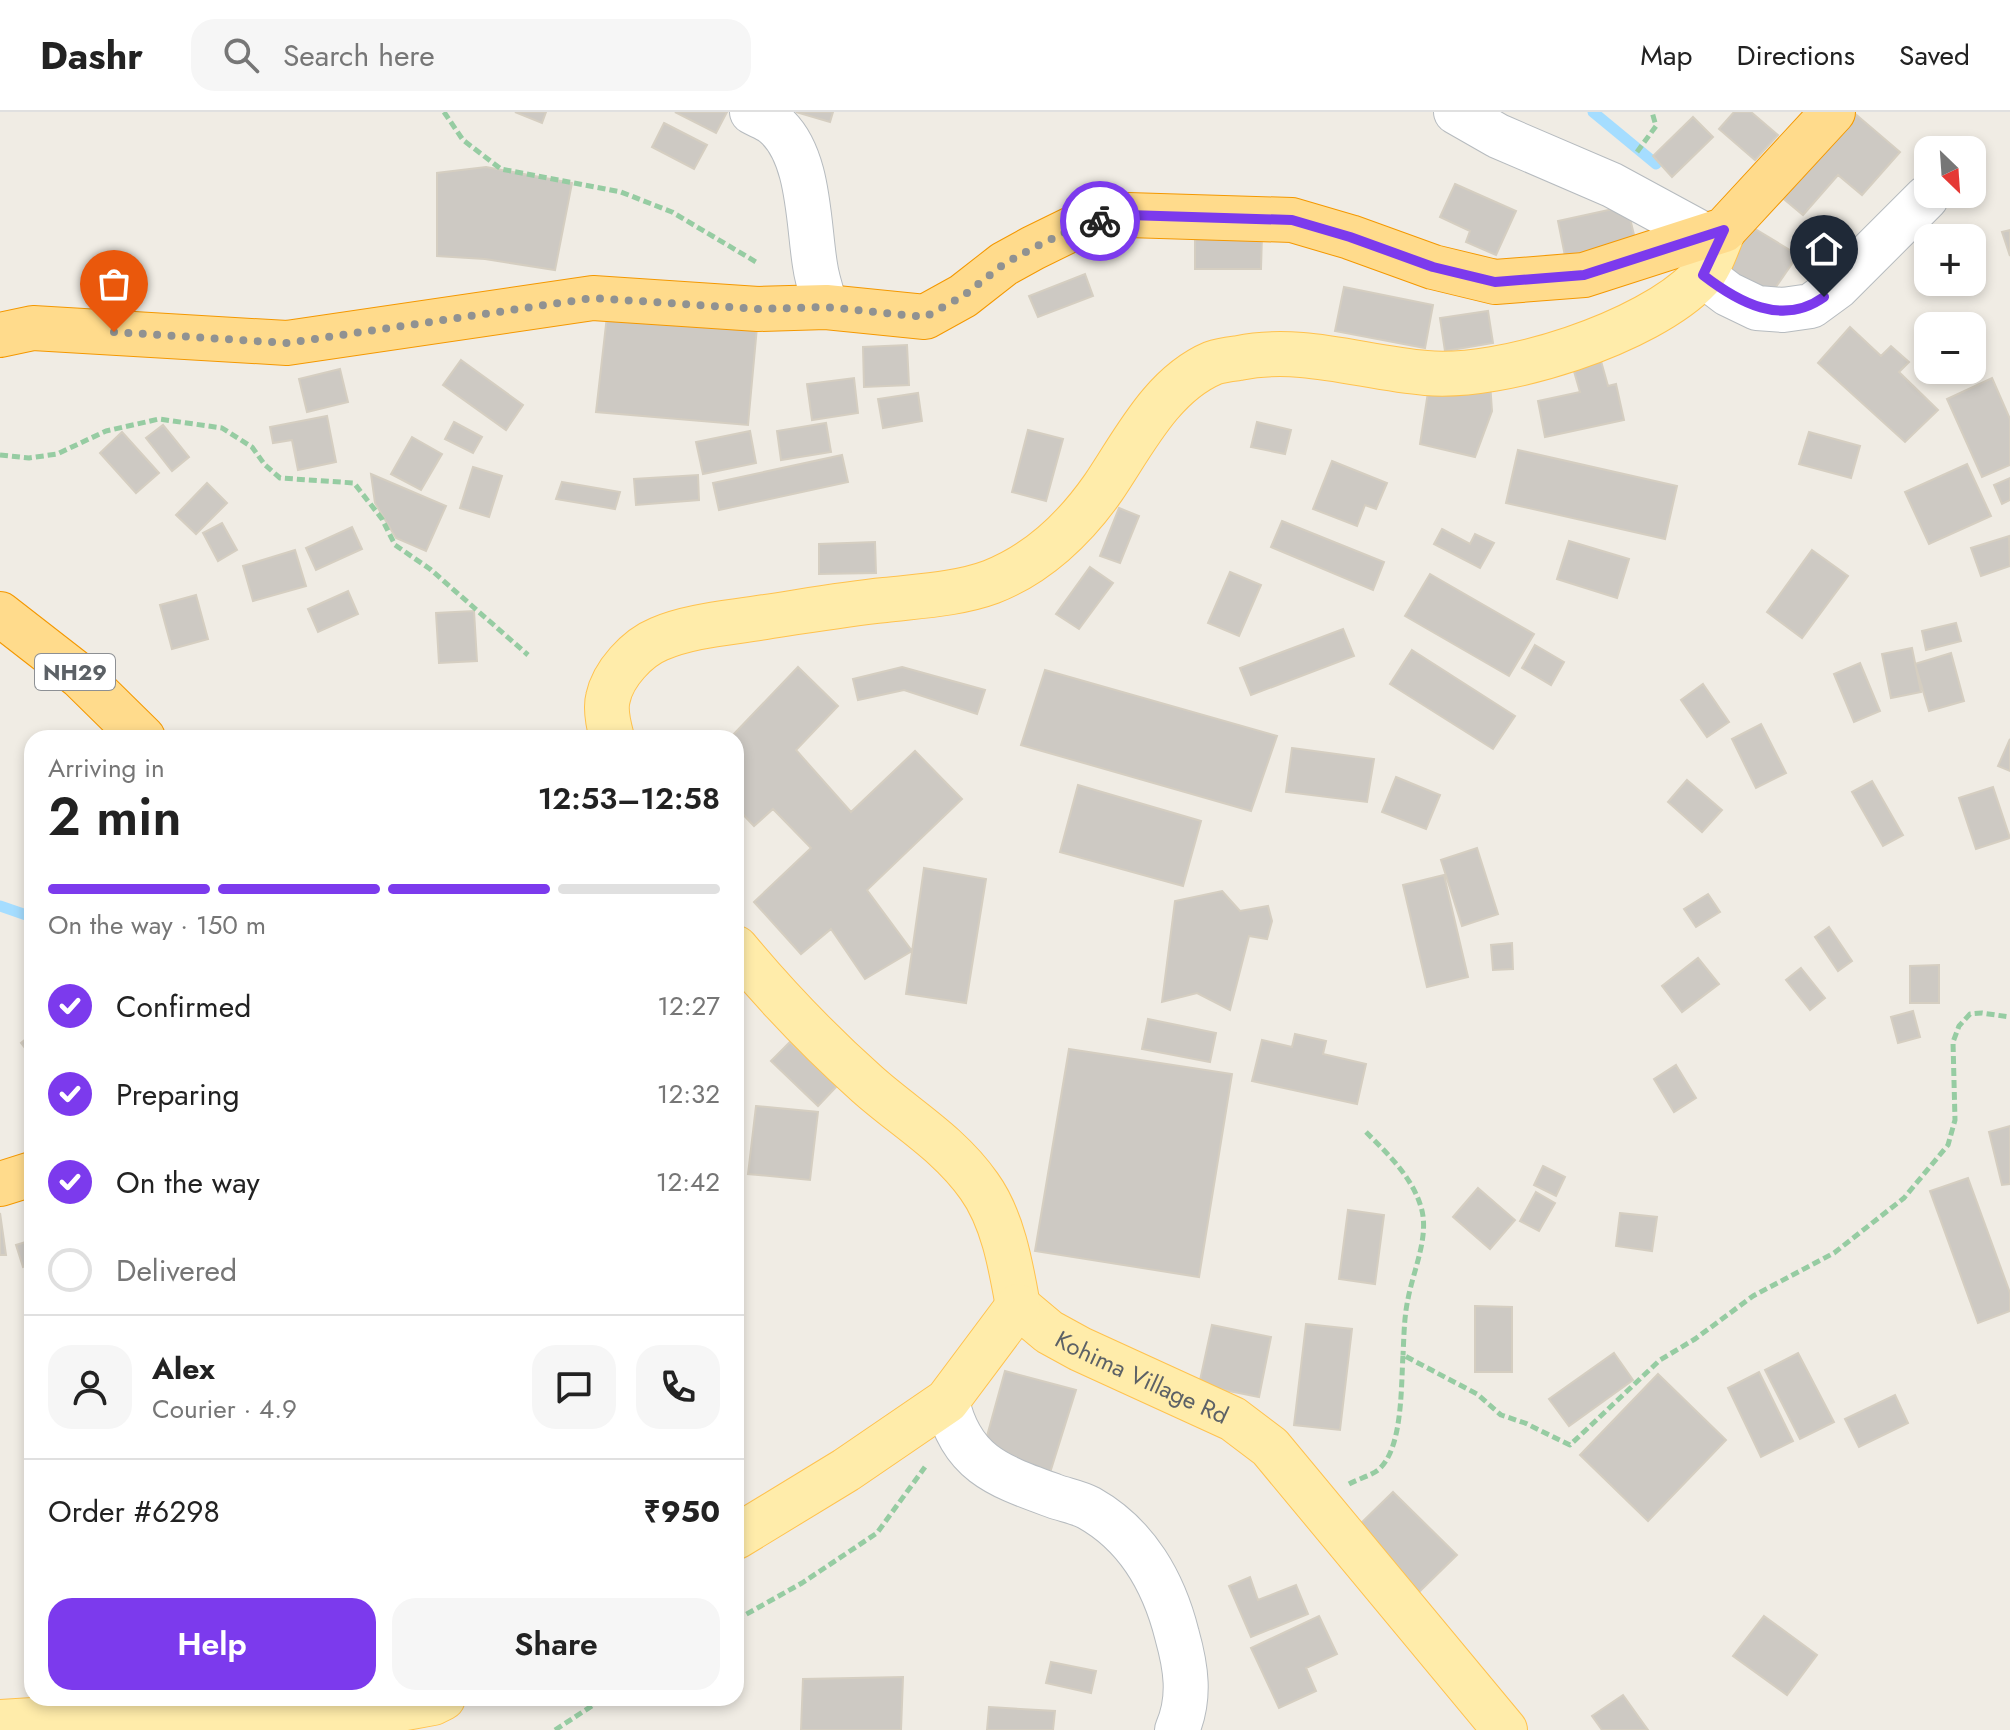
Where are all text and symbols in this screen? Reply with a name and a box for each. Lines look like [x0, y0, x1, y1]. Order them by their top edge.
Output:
search box [191, 19, 751, 91]
text: Dashr [40, 28, 143, 83]
icon: search [219, 33, 263, 77]
text: Search here [283, 34, 435, 77]
text: Map [1640, 35, 1692, 76]
text: Directions [1736, 35, 1855, 76]
text: Saved [1899, 35, 1970, 76]
north arrow [1914, 136, 1986, 208]
map controls [1914, 136, 1986, 384]
courier [1060, 181, 1140, 261]
icon: bike [1078, 199, 1122, 243]
pin [1790, 215, 1858, 297]
button: + [1914, 224, 1986, 296]
icon: home [1802, 227, 1846, 271]
pin [80, 250, 148, 332]
icon: bag [92, 262, 136, 306]
button: − [1914, 312, 1986, 384]
road number: NH29 [35, 654, 115, 690]
text: Arriving in [48, 749, 165, 787]
text: 12:53–12:58 [538, 777, 720, 820]
text: 2 min [48, 779, 181, 855]
text: On the way · 150 m [48, 906, 266, 944]
icon: check [48, 984, 92, 1028]
text: Confirmed [116, 985, 251, 1028]
text: 12:27 [657, 987, 720, 1025]
icon: check [48, 1072, 92, 1116]
text: Preparing [116, 1073, 240, 1116]
text: 12:32 [657, 1075, 720, 1113]
icon: check [48, 1160, 92, 1204]
text: On the way [116, 1161, 260, 1204]
text: 12:42 [656, 1163, 720, 1201]
text: Delivered [116, 1249, 237, 1292]
street label: Kohima Village Rd [1049, 1321, 1234, 1432]
button: person [48, 1345, 132, 1429]
button: chat [532, 1345, 616, 1429]
button: phone [636, 1345, 720, 1429]
text: Alex [152, 1347, 215, 1390]
text: Courier · 4.9 [152, 1390, 297, 1428]
text: Order #6298 [48, 1490, 220, 1533]
text: ₹950 [644, 1490, 720, 1533]
button: Help [48, 1598, 376, 1690]
button: Share [392, 1598, 720, 1690]

